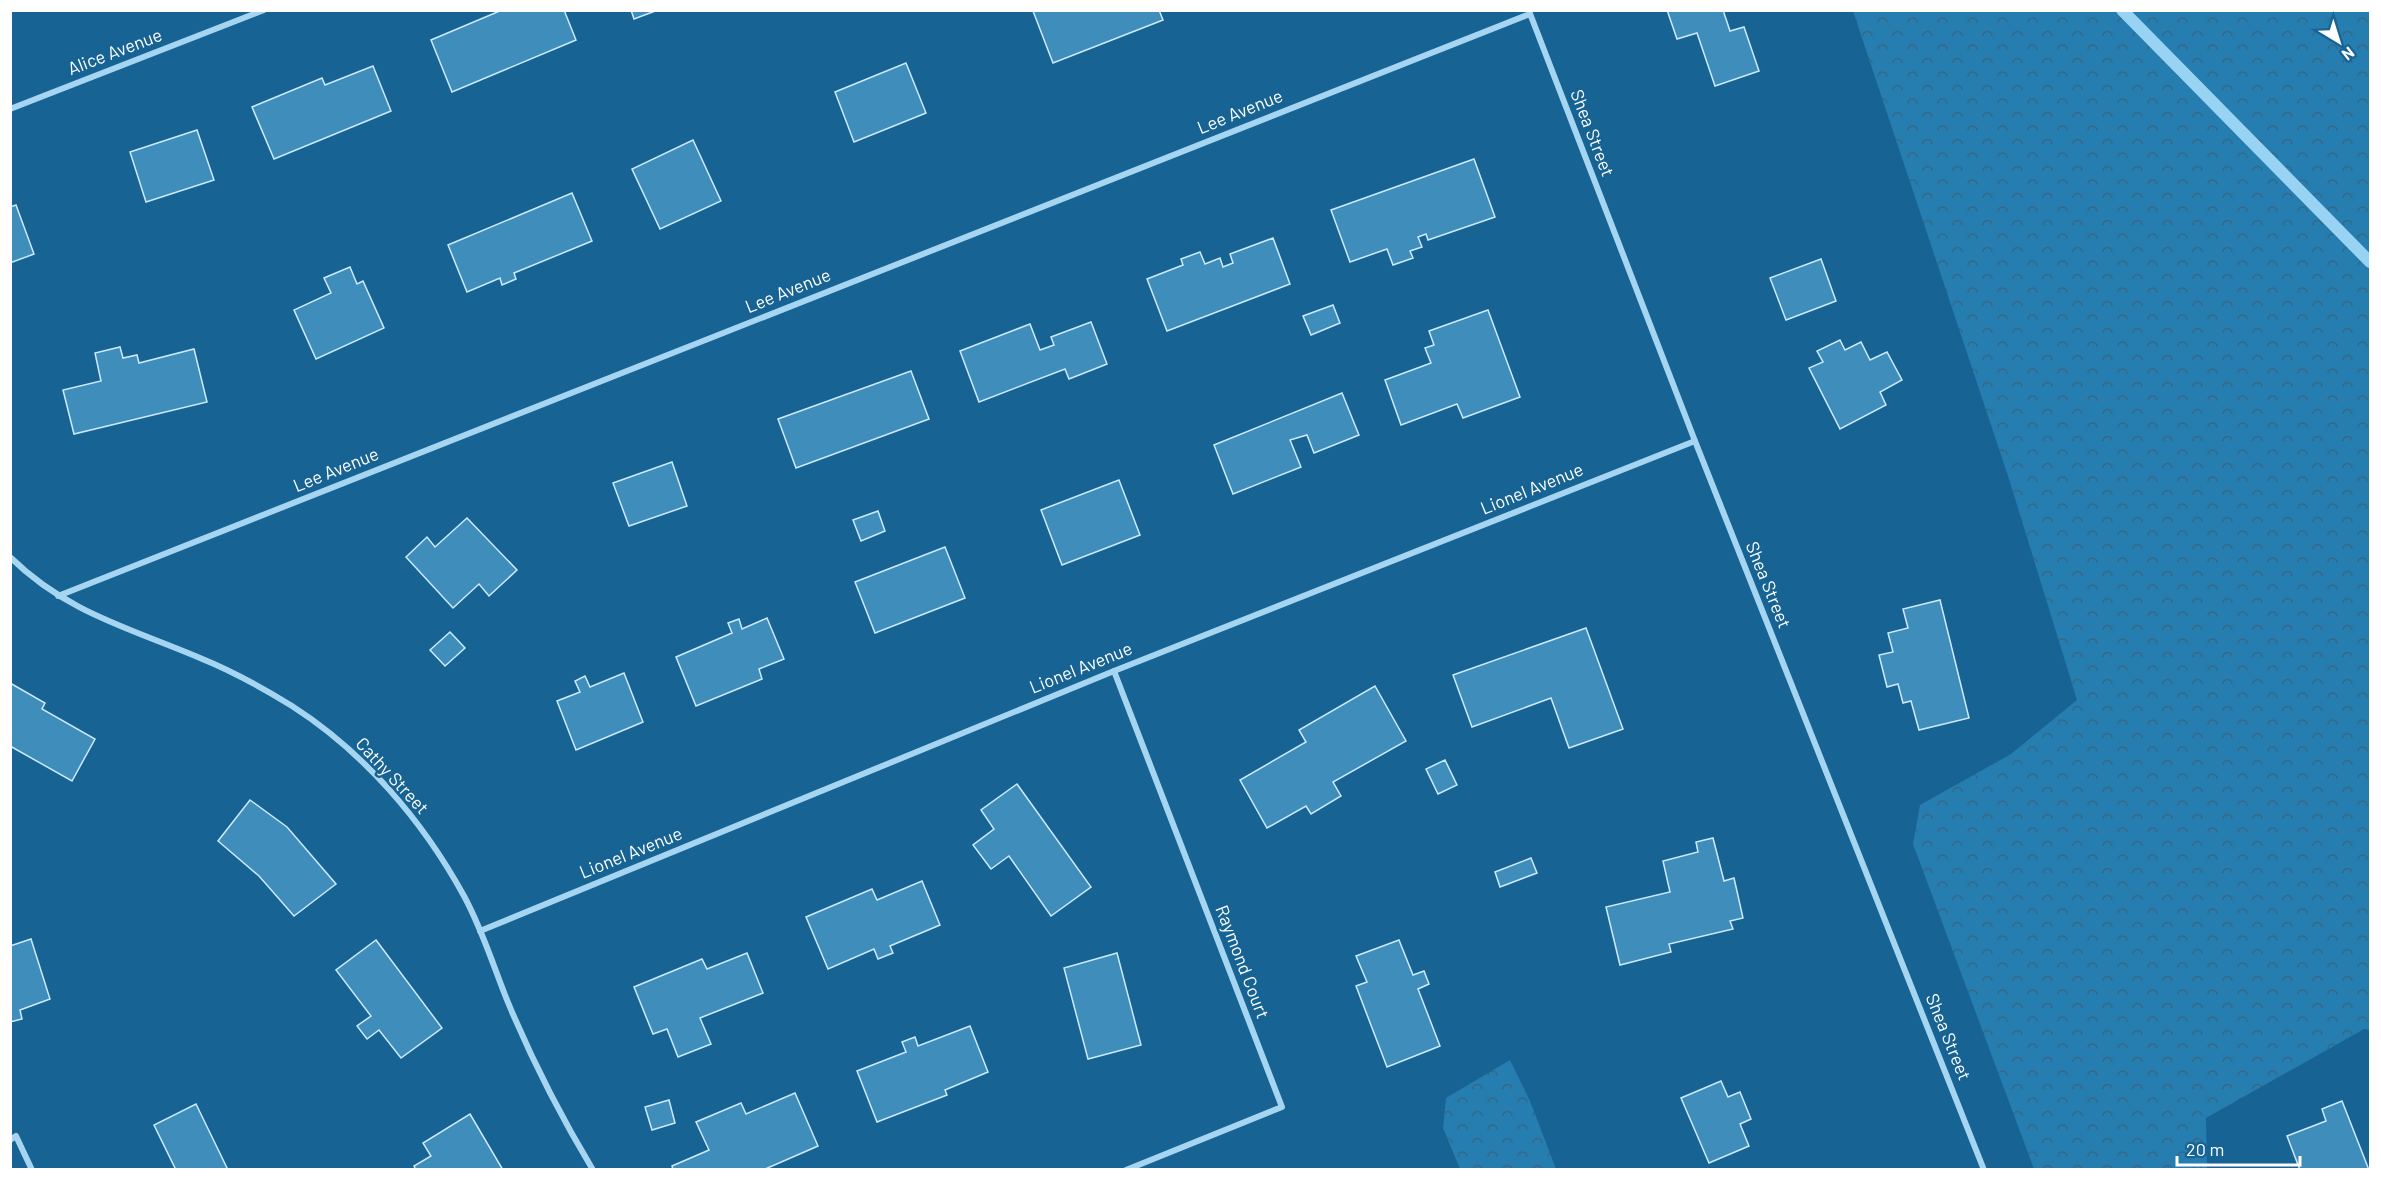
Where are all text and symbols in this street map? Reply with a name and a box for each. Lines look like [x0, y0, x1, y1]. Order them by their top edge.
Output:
north arrow [2309, 12, 2369, 72]
street label: Alice Avenue [64, 23, 165, 79]
text: N [2339, 43, 2359, 65]
street label: Lee Avenue [1194, 84, 1286, 138]
street label: Shea Street [1566, 86, 1620, 179]
street label: Lee Avenue [742, 263, 834, 317]
street label: Lee Avenue [290, 442, 382, 496]
street label: Lionel Avenue [1477, 458, 1586, 519]
street label: Shea Street [1742, 538, 1796, 631]
street label: Lionel Avenue [1026, 637, 1135, 698]
street label: Cathy Street [352, 732, 434, 818]
street label: Lionel Avenue [576, 822, 685, 883]
street label: Raymond Court [1211, 902, 1275, 1021]
street label: Shea Street [1922, 990, 1976, 1083]
scale bar [2177, 1129, 2300, 1167]
text: 20 m [2186, 1138, 2224, 1160]

